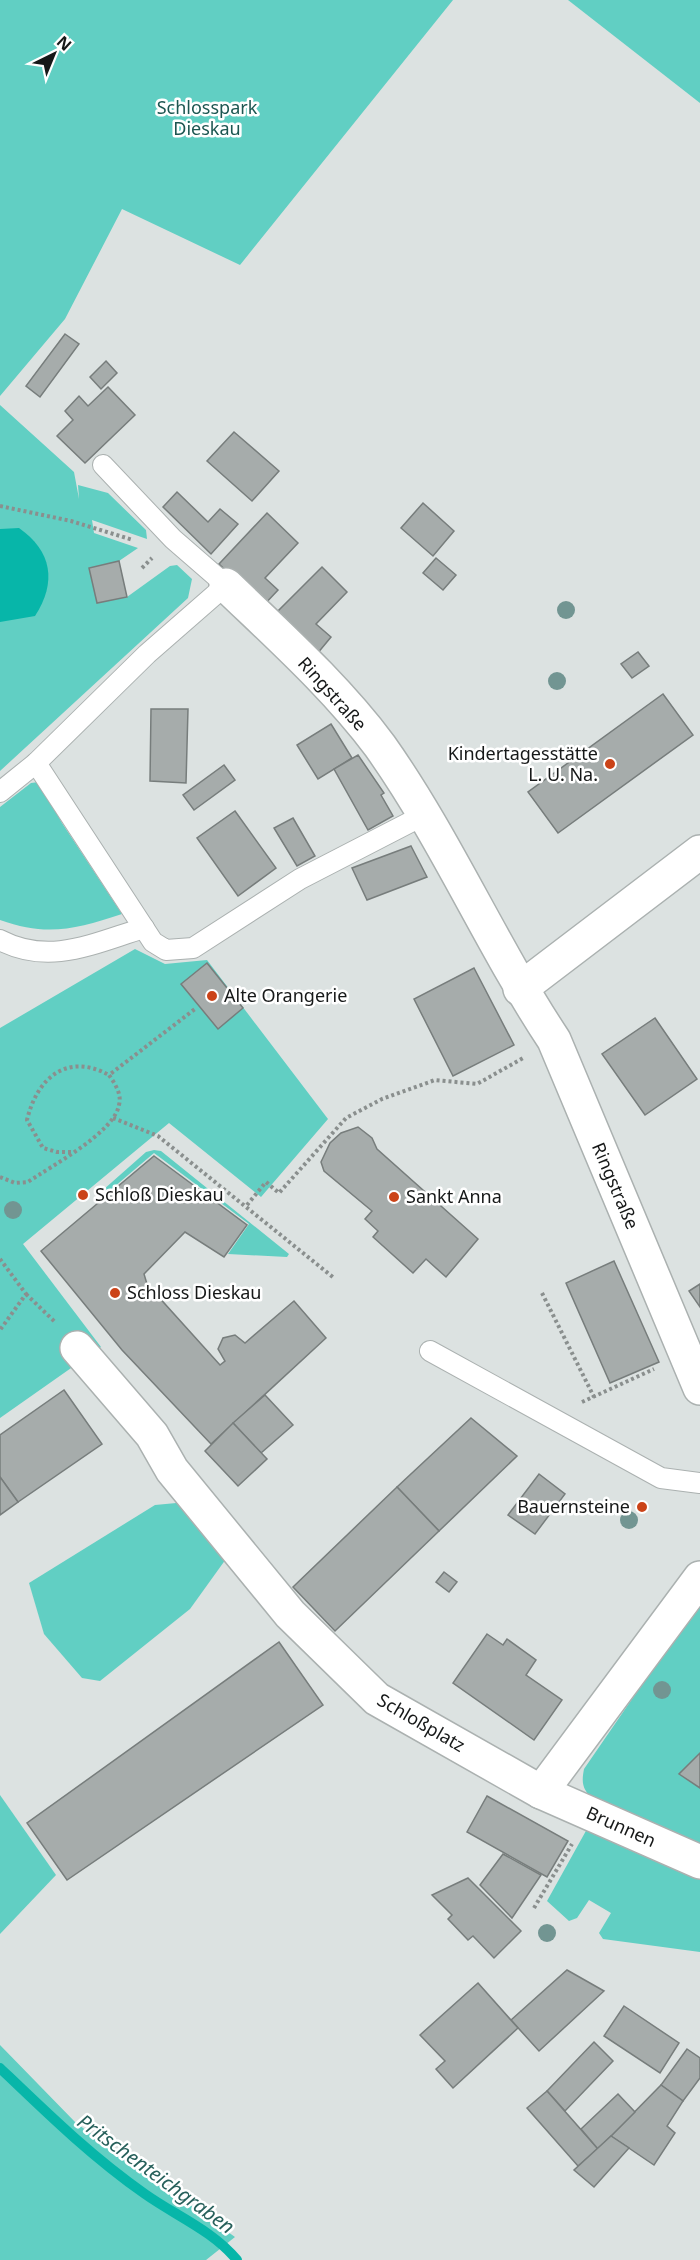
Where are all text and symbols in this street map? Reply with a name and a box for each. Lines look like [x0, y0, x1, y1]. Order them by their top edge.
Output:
north arrow [24, 24, 84, 84]
text: N [52, 31, 76, 56]
park label: Schlosspark Dieskau [157, 95, 258, 140]
street label: Ringstraße [293, 651, 372, 735]
place label: Kindertagesstätte L. U. Na. [448, 741, 598, 786]
marker: Kindertagesstätte L. U. Na. [603, 757, 617, 771]
place label: Alte Orangerie [224, 983, 347, 1007]
marker: Alte Orangerie [205, 989, 219, 1003]
street label: Ringstraße [587, 1139, 645, 1233]
place label: Schloß Dieskau [95, 1182, 224, 1206]
place label: Sankt Anna [406, 1184, 502, 1208]
marker: Schloß Dieskau [76, 1188, 90, 1202]
marker: Sankt Anna [387, 1190, 401, 1204]
place label: Schloss Dieskau [127, 1280, 262, 1304]
marker: Schloss Dieskau [108, 1286, 122, 1300]
place label: Bauernsteine [517, 1494, 630, 1518]
marker: Bauernsteine [635, 1500, 649, 1514]
street label: Schloßplatz [373, 1687, 470, 1757]
street label: Brunnen [583, 1800, 660, 1852]
water label: Pritschenteichgraben [72, 2107, 240, 2240]

